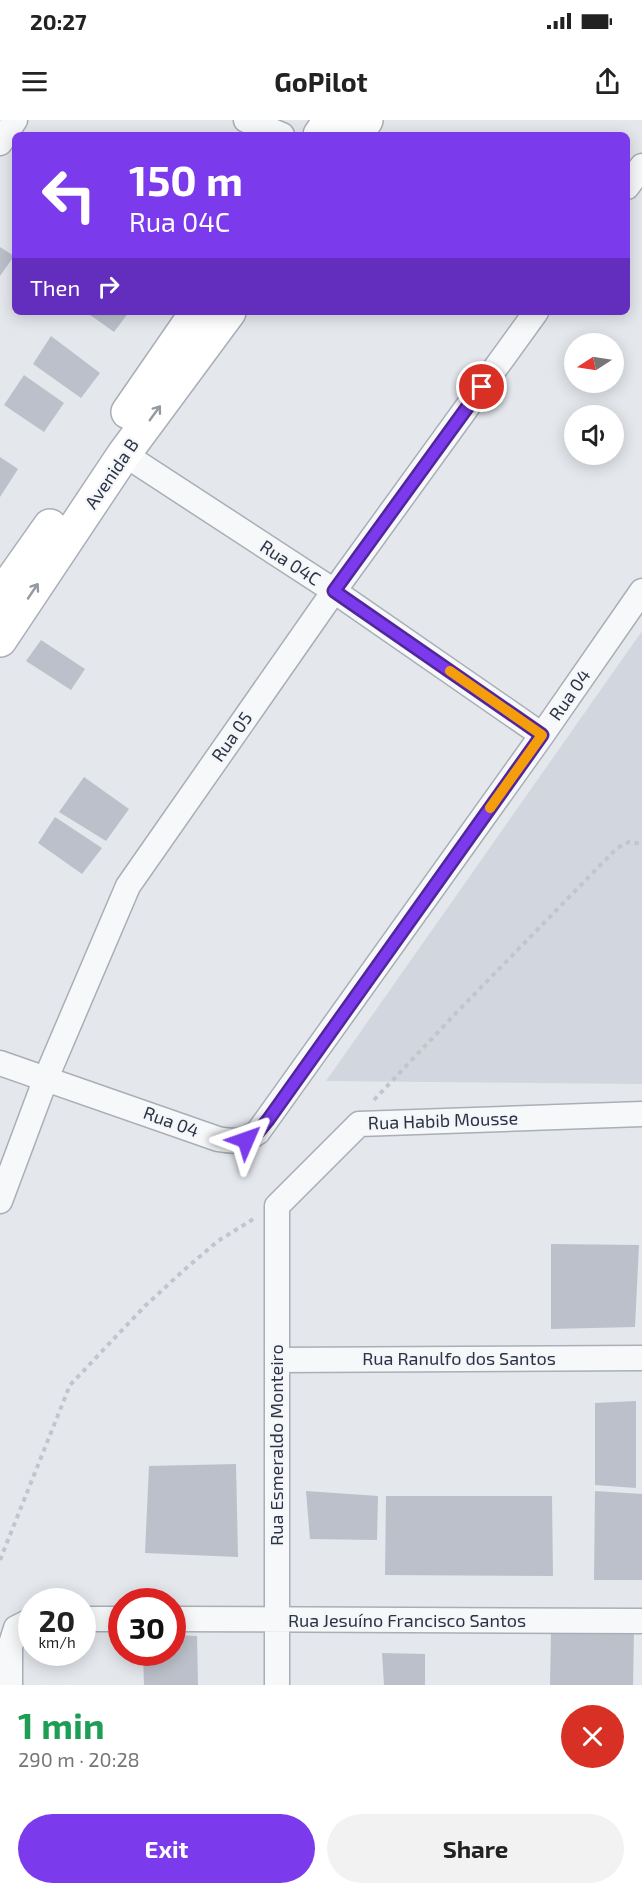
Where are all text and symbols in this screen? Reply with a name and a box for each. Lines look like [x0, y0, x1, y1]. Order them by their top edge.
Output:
text: 20:27 [30, 8, 87, 34]
icon: menu [18, 65, 51, 98]
text: GoPilot [274, 65, 368, 97]
icon: share [591, 65, 624, 98]
text: 150 m [129, 154, 243, 204]
icon: left [30, 156, 108, 234]
text: Rua 04C [129, 205, 230, 237]
icon: right [92, 270, 125, 303]
text: Then [30, 274, 80, 300]
north arrow [564, 333, 624, 393]
map controls [564, 333, 624, 465]
pin [456, 361, 507, 412]
icon: arrive [465, 370, 498, 403]
one-way arrow [148, 405, 161, 421]
button: sound [564, 405, 624, 465]
street label: Avenida B [80, 434, 143, 513]
street label: Rua 04C [256, 535, 325, 590]
one-way arrow [27, 583, 39, 600]
street label: Rua 04 [544, 665, 595, 724]
street label: Rua 05 [206, 707, 256, 766]
street label: Rua 04 [141, 1101, 202, 1141]
street label: Rua Habib Mousse [367, 1106, 519, 1134]
position arrow [214, 1108, 278, 1172]
street label: Rua Esmeraldo Monteiro [265, 1344, 287, 1546]
street label: Rua Ranulfo dos Santos [362, 1347, 556, 1369]
speed limit sign: 30 [108, 1588, 186, 1666]
text: 20 [39, 1602, 75, 1638]
street label: Rua Jesuíno Francisco Santos [288, 1609, 526, 1631]
text: km/h [38, 1633, 76, 1651]
text: 1 min [18, 1703, 105, 1746]
button: close [561, 1705, 624, 1768]
text: 290 m · 20:28 [18, 1747, 140, 1771]
button: Exit [18, 1814, 315, 1883]
button: Share [327, 1814, 624, 1883]

